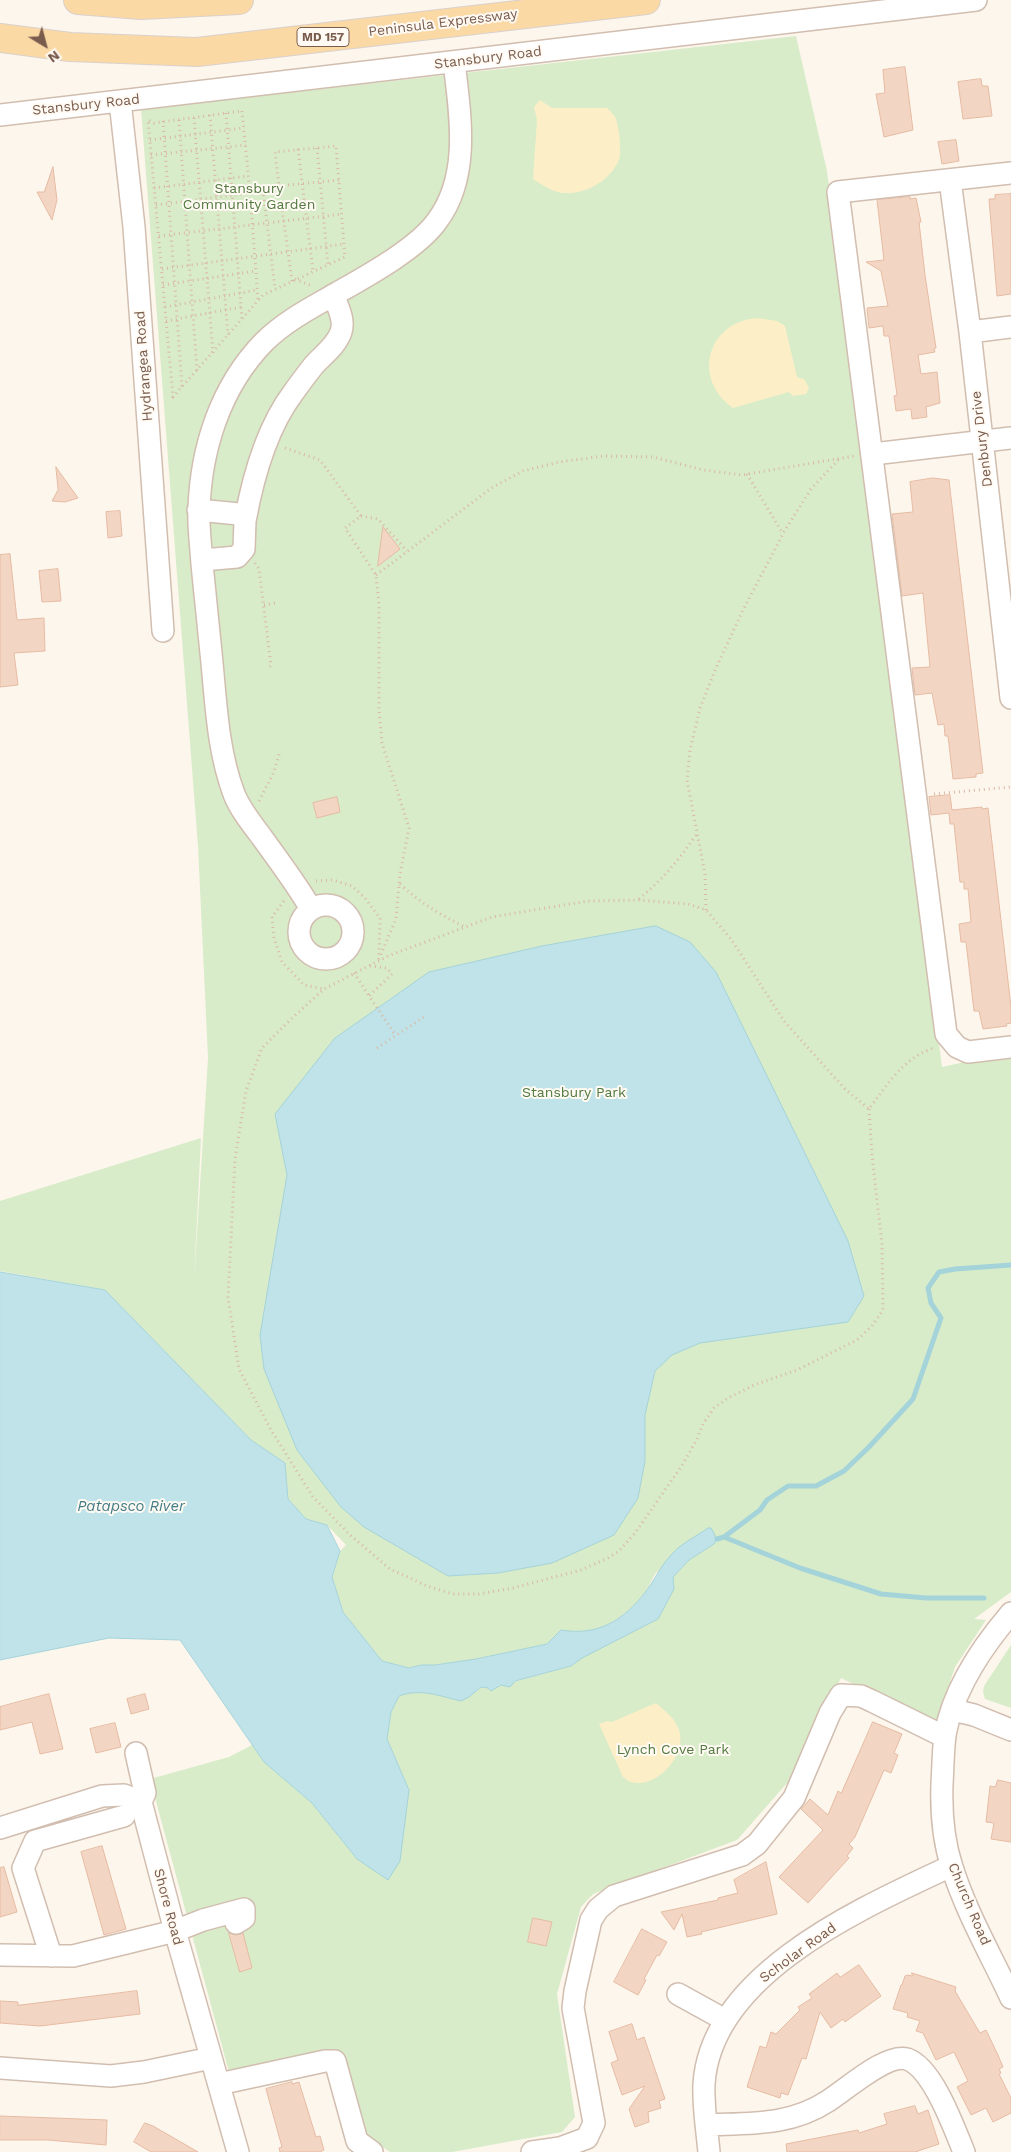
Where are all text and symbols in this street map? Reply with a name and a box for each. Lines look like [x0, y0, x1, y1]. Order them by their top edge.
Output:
street label: Peninsula Expressway [368, 6, 518, 40]
north arrow [20, 20, 70, 70]
road number: MD 157 [297, 28, 349, 46]
street label: Stansbury Road [433, 43, 543, 73]
text: N [45, 47, 63, 66]
street label: Stansbury Road [31, 91, 141, 119]
park label: Stansbury Community Garden [183, 181, 315, 213]
street label: Hydrangea Road [132, 310, 156, 422]
street label: Denbury Drive [968, 390, 996, 488]
park label: Stansbury Park [522, 1085, 626, 1101]
water label: Patapsco River [77, 1498, 185, 1516]
park label: Lynch Cove Park [617, 1742, 729, 1758]
street label: Church Road [944, 1860, 994, 1948]
street label: Shore Road [150, 1867, 186, 1947]
street label: Scholar Road [756, 1920, 840, 1986]

